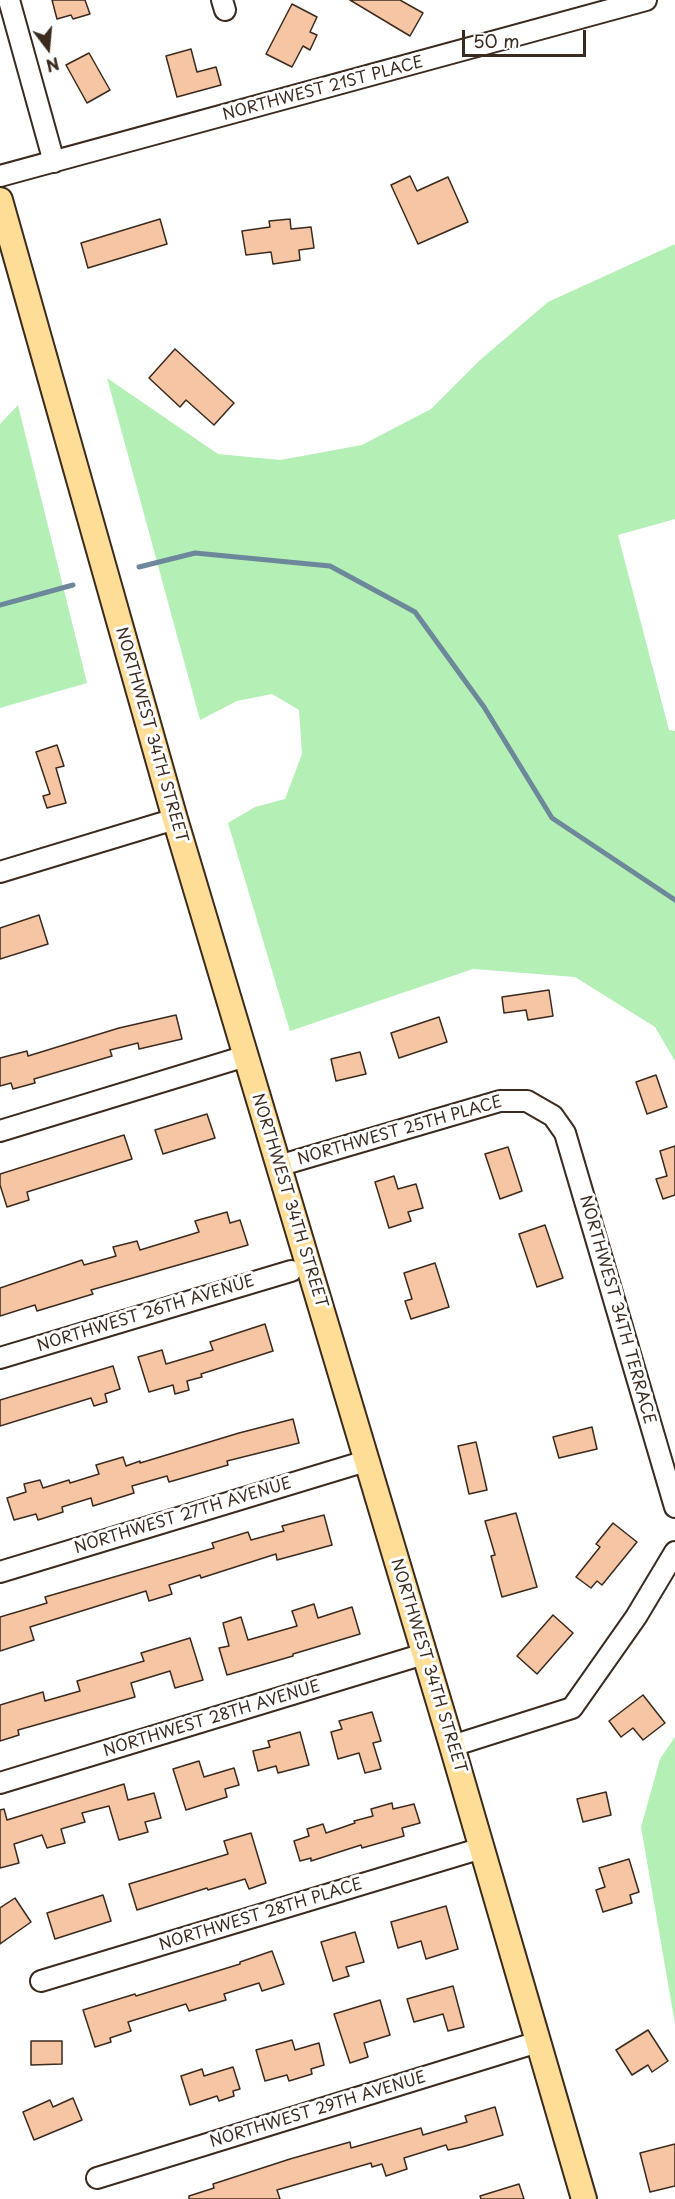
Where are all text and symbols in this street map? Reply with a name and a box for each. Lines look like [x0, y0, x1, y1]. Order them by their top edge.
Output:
north arrow [18, 18, 78, 78]
scale bar [465, 18, 590, 56]
text: 50 m [473, 27, 520, 54]
text: N [44, 52, 62, 79]
street label: NORTHWEST 21ST PLACE [221, 53, 425, 125]
street label: NORTHWEST 34TH STREET [111, 625, 191, 845]
street label: NORTHWEST 34TH STREET [247, 1092, 331, 1310]
street label: NORTHWEST 25TH PLACE [295, 1093, 505, 1169]
street label: NORTHWEST 34TH TERRACE [575, 1193, 659, 1427]
street label: NORTHWEST 26TH AVENUE [35, 1272, 257, 1356]
street label: NORTHWEST 27TH AVENUE [72, 1474, 294, 1558]
street label: NORTHWEST 34TH STREET [386, 1557, 470, 1775]
street label: NORTHWEST 28TH AVENUE [101, 1677, 323, 1761]
street label: NORTHWEST 28TH PLACE [157, 1875, 365, 1955]
street label: NORTHWEST 29TH AVENUE [208, 2068, 428, 2152]

